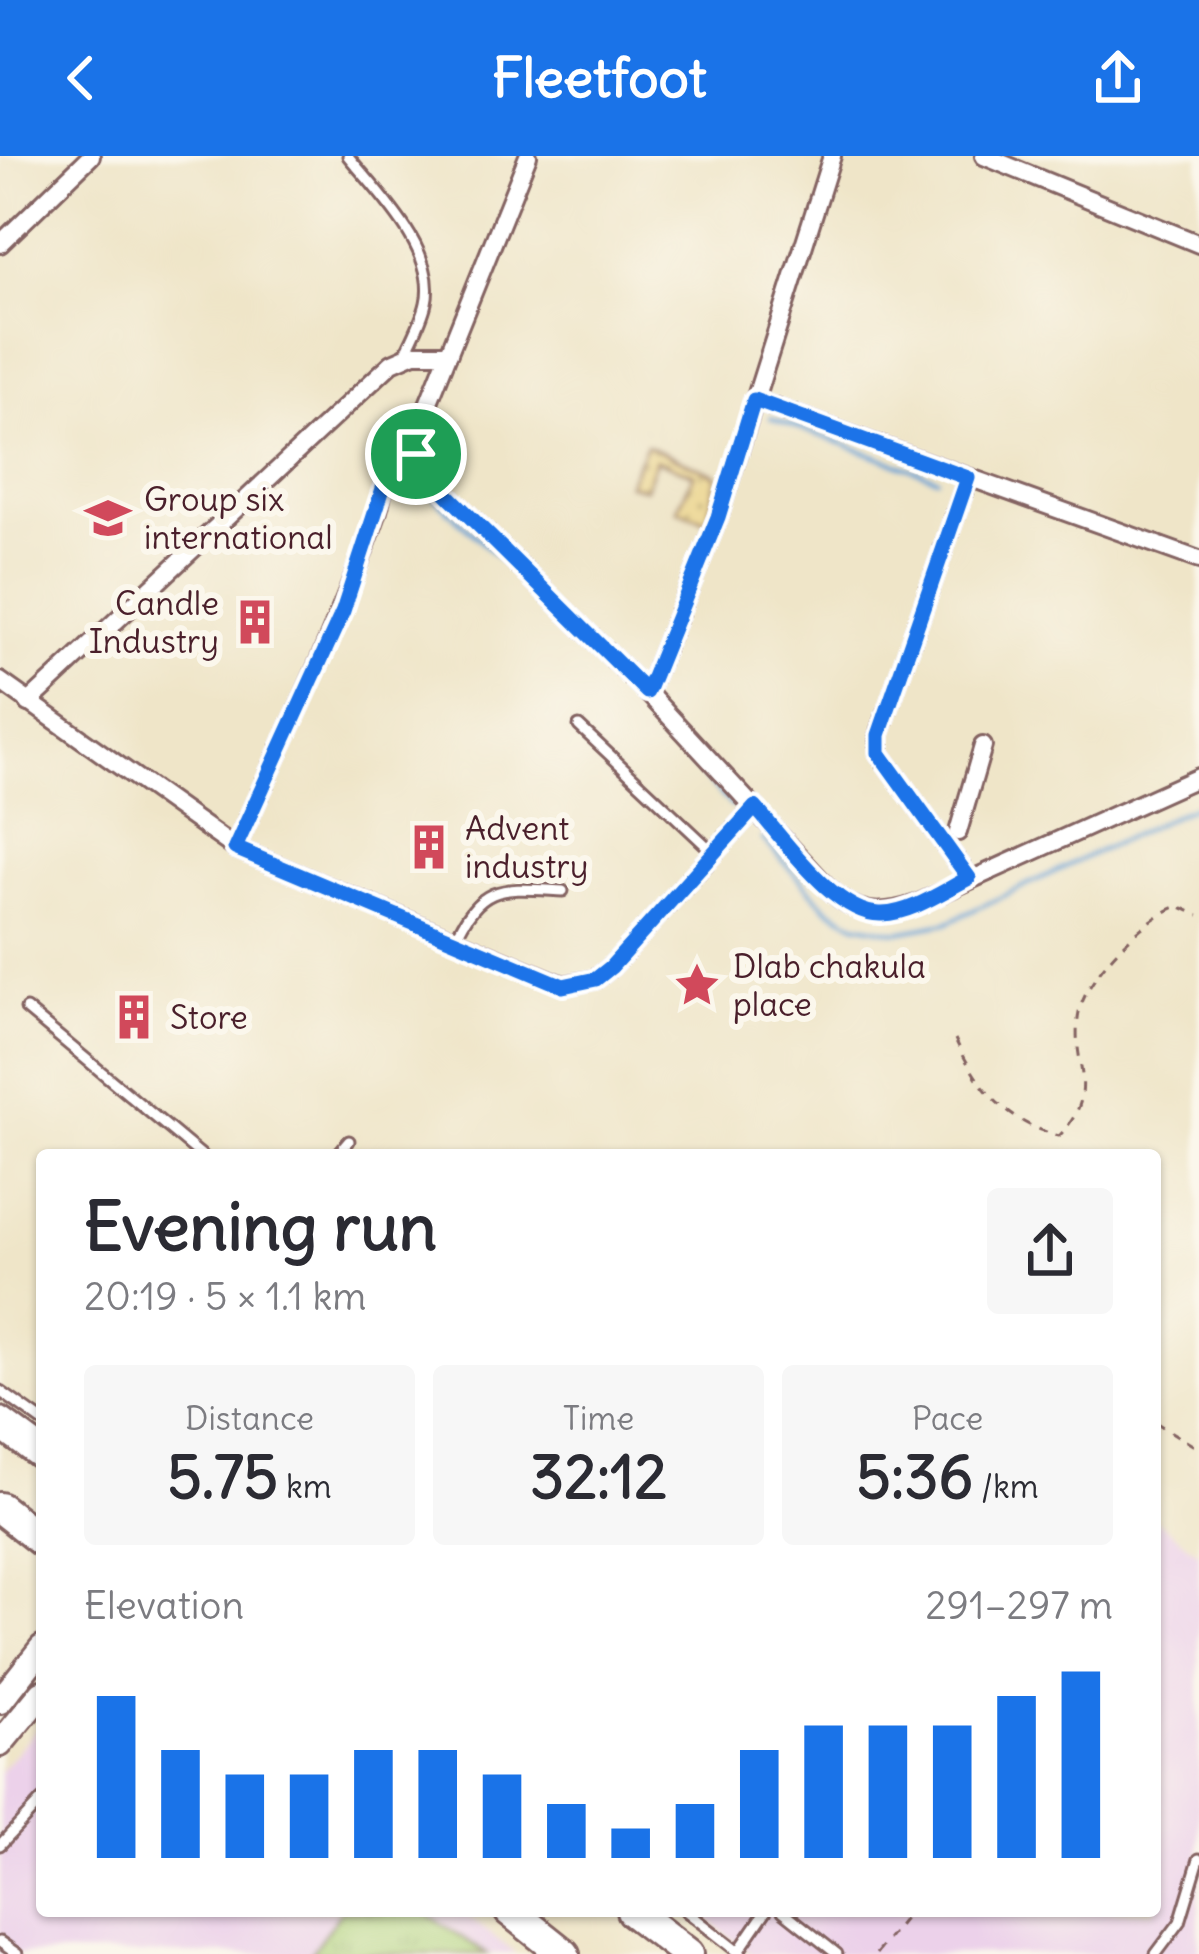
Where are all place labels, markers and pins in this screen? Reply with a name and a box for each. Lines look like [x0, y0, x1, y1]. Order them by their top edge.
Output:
pin [365, 403, 467, 505]
place label: Group six international [144, 478, 333, 558]
school or university icon: Group six international [83, 493, 133, 543]
place label: Candle Industry [89, 582, 219, 662]
building icon: Candle Industry [230, 597, 280, 647]
place label: Advent industry [465, 807, 589, 887]
building icon: Advent industry [404, 822, 454, 872]
place label: Dlab chakula place [733, 945, 926, 1025]
place icon: Dlab chakula place [672, 960, 722, 1010]
building icon: Store [109, 992, 159, 1042]
place label: Store [170, 996, 248, 1038]

